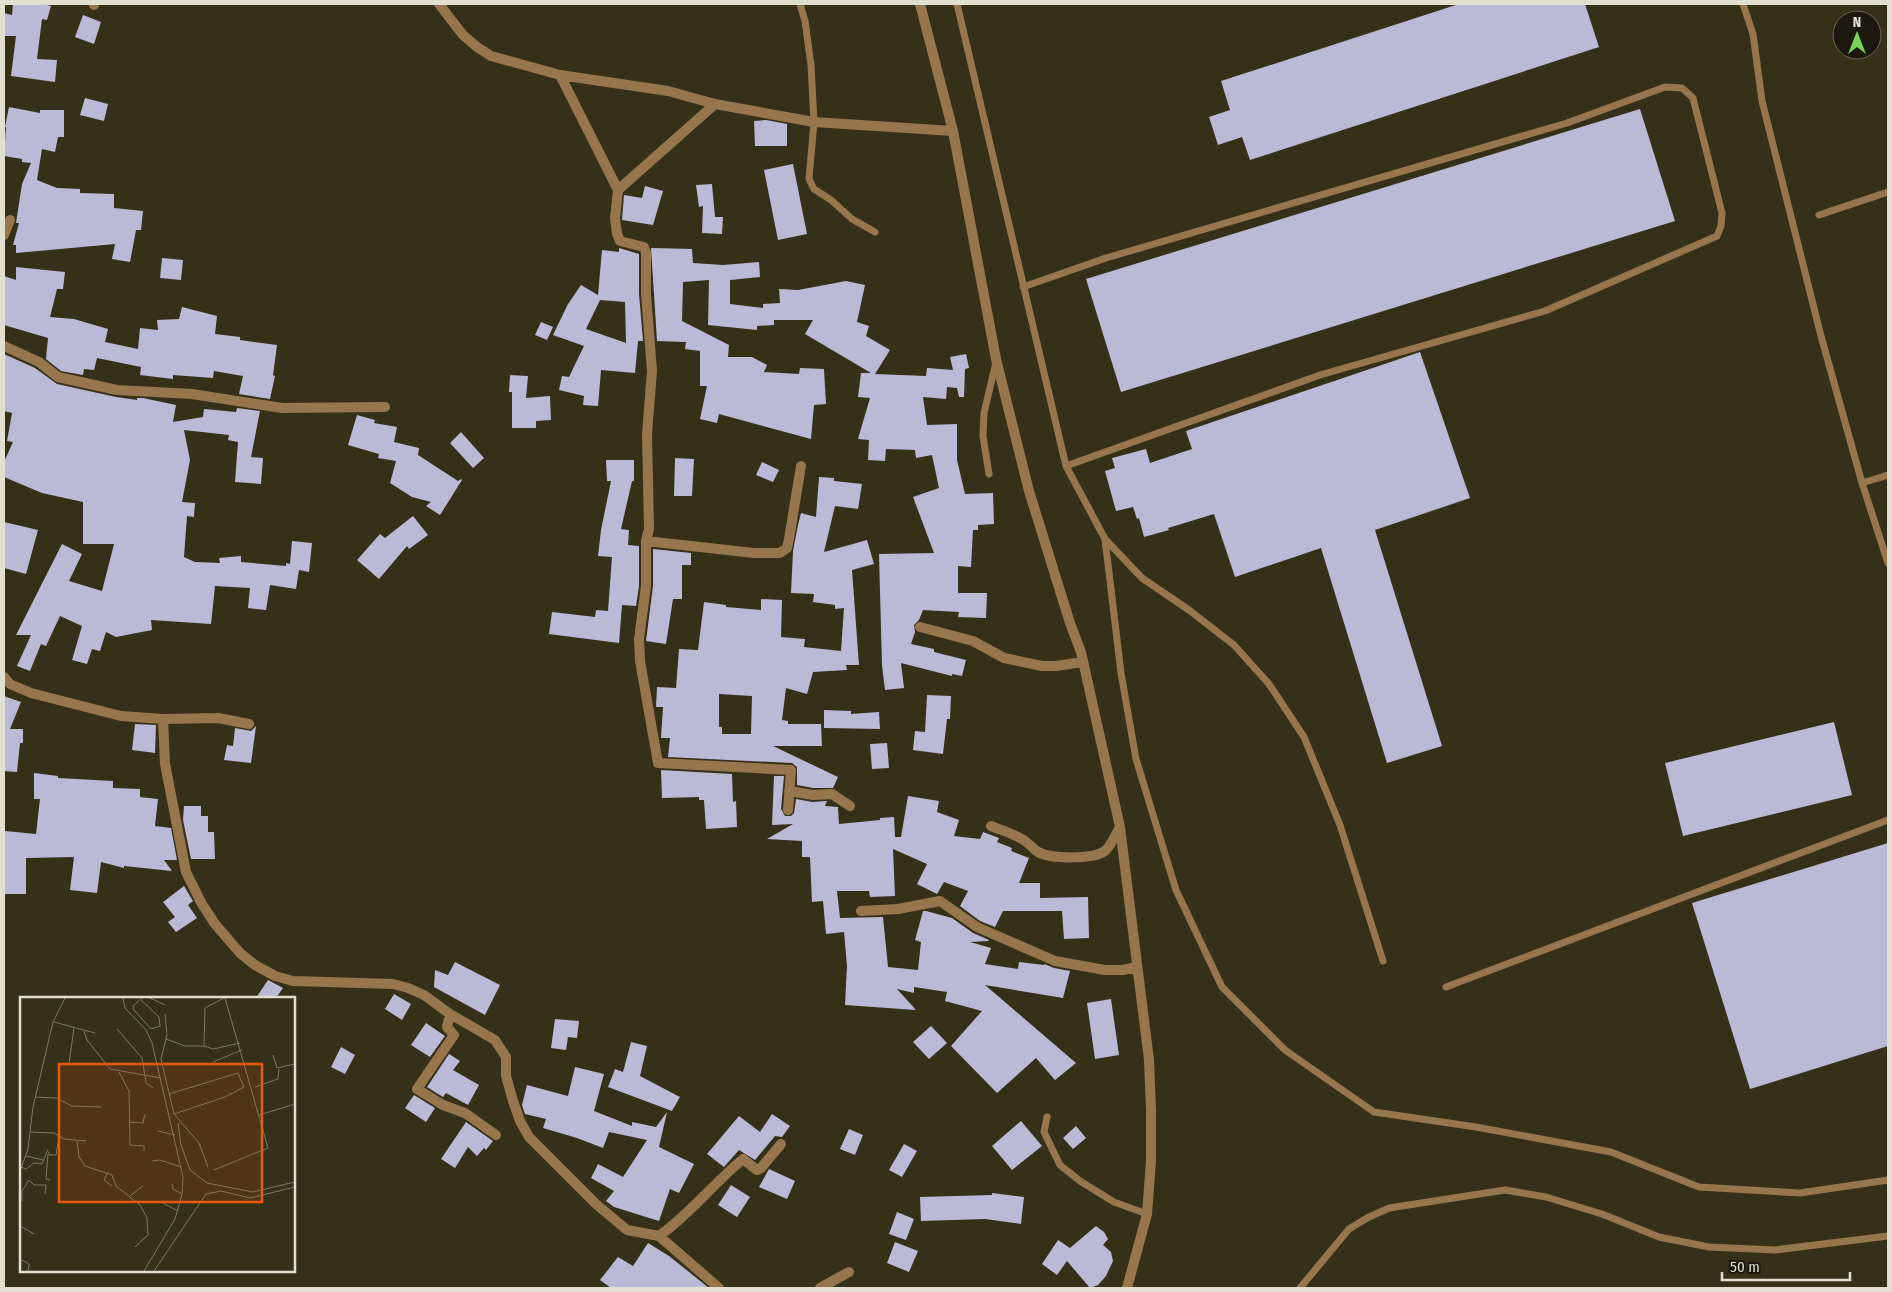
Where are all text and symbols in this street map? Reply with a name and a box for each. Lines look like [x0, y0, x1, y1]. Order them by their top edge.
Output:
north arrow [1832, 10, 1882, 60]
text: N [1853, 14, 1861, 31]
inset map [20, 997, 295, 1272]
scale bar [1722, 1250, 1850, 1282]
text: 50 m [1730, 1258, 1760, 1276]

